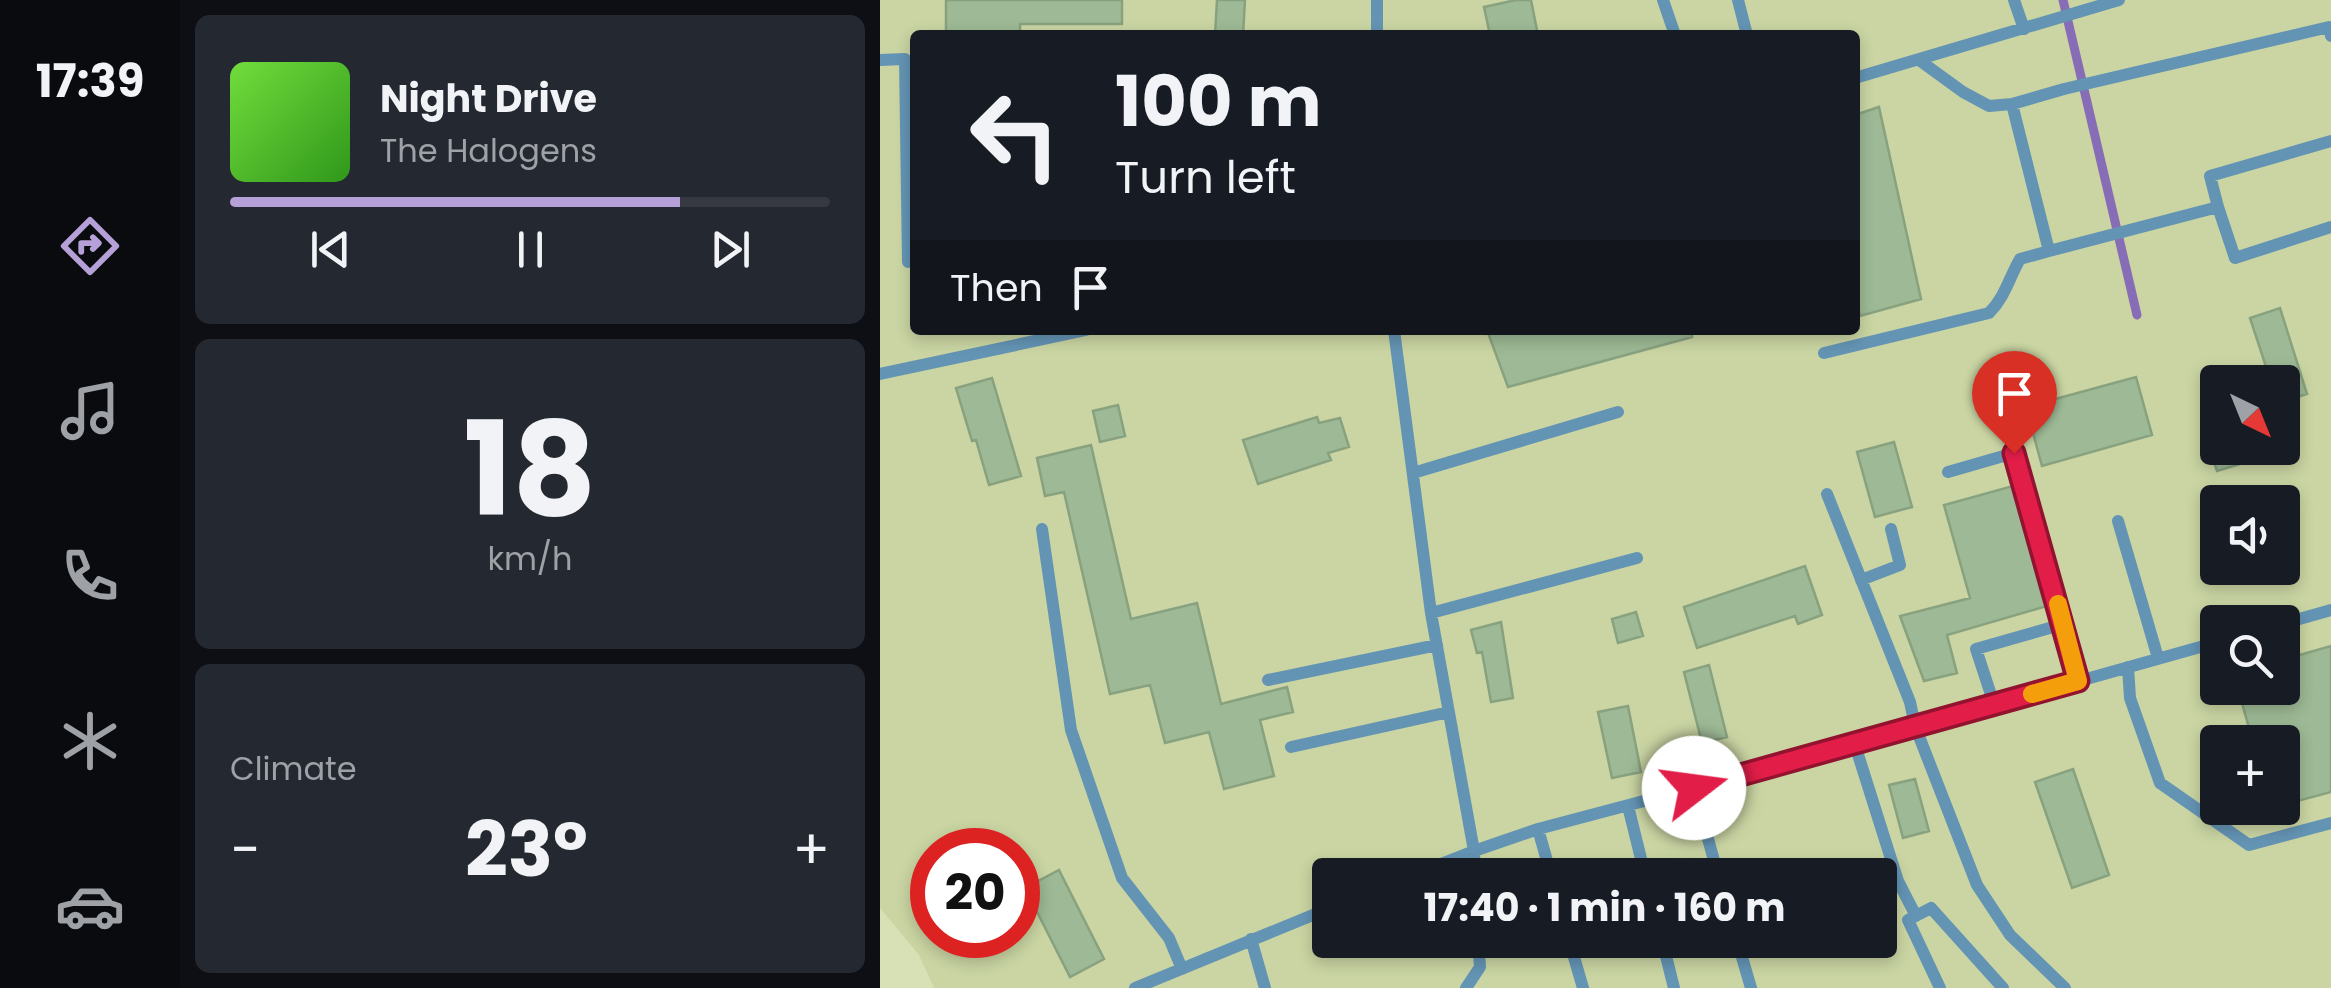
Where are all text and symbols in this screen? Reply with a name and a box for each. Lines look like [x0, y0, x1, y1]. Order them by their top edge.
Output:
text: 17:39 [36, 50, 144, 113]
text: 100 m [1115, 52, 1322, 151]
icon: left [950, 70, 1080, 200]
text: Night Drive [380, 72, 597, 125]
text: The Halogens [380, 128, 597, 173]
text: Turn left [1115, 146, 1296, 209]
icon: directions [55, 211, 125, 281]
icon: previous [303, 222, 358, 277]
icon: pause [503, 222, 558, 277]
icon: next [703, 222, 758, 277]
icon: arrive [1063, 260, 1118, 315]
text: Then [950, 261, 1043, 314]
pin [1972, 351, 2057, 454]
north arrow [2200, 365, 2300, 465]
map controls [2200, 365, 2300, 825]
icon: arrive [1987, 366, 2042, 421]
icon: music [55, 376, 125, 446]
text: 18 [463, 378, 597, 561]
button: sound [2200, 485, 2300, 585]
text: km/h [487, 536, 573, 581]
icon: phone [55, 541, 125, 611]
button: search [2200, 605, 2300, 705]
icon: climate [55, 706, 125, 776]
button: + [2200, 725, 2300, 825]
position arrow [1642, 736, 1746, 840]
text: Climate [230, 746, 357, 791]
text: 23° [465, 797, 588, 902]
text: − [230, 811, 260, 888]
text: + [792, 811, 830, 888]
speed limit sign: 20 [910, 828, 1040, 958]
icon: car [55, 871, 125, 941]
text: 17:40 · 1 min · 160 m [1424, 881, 1785, 934]

